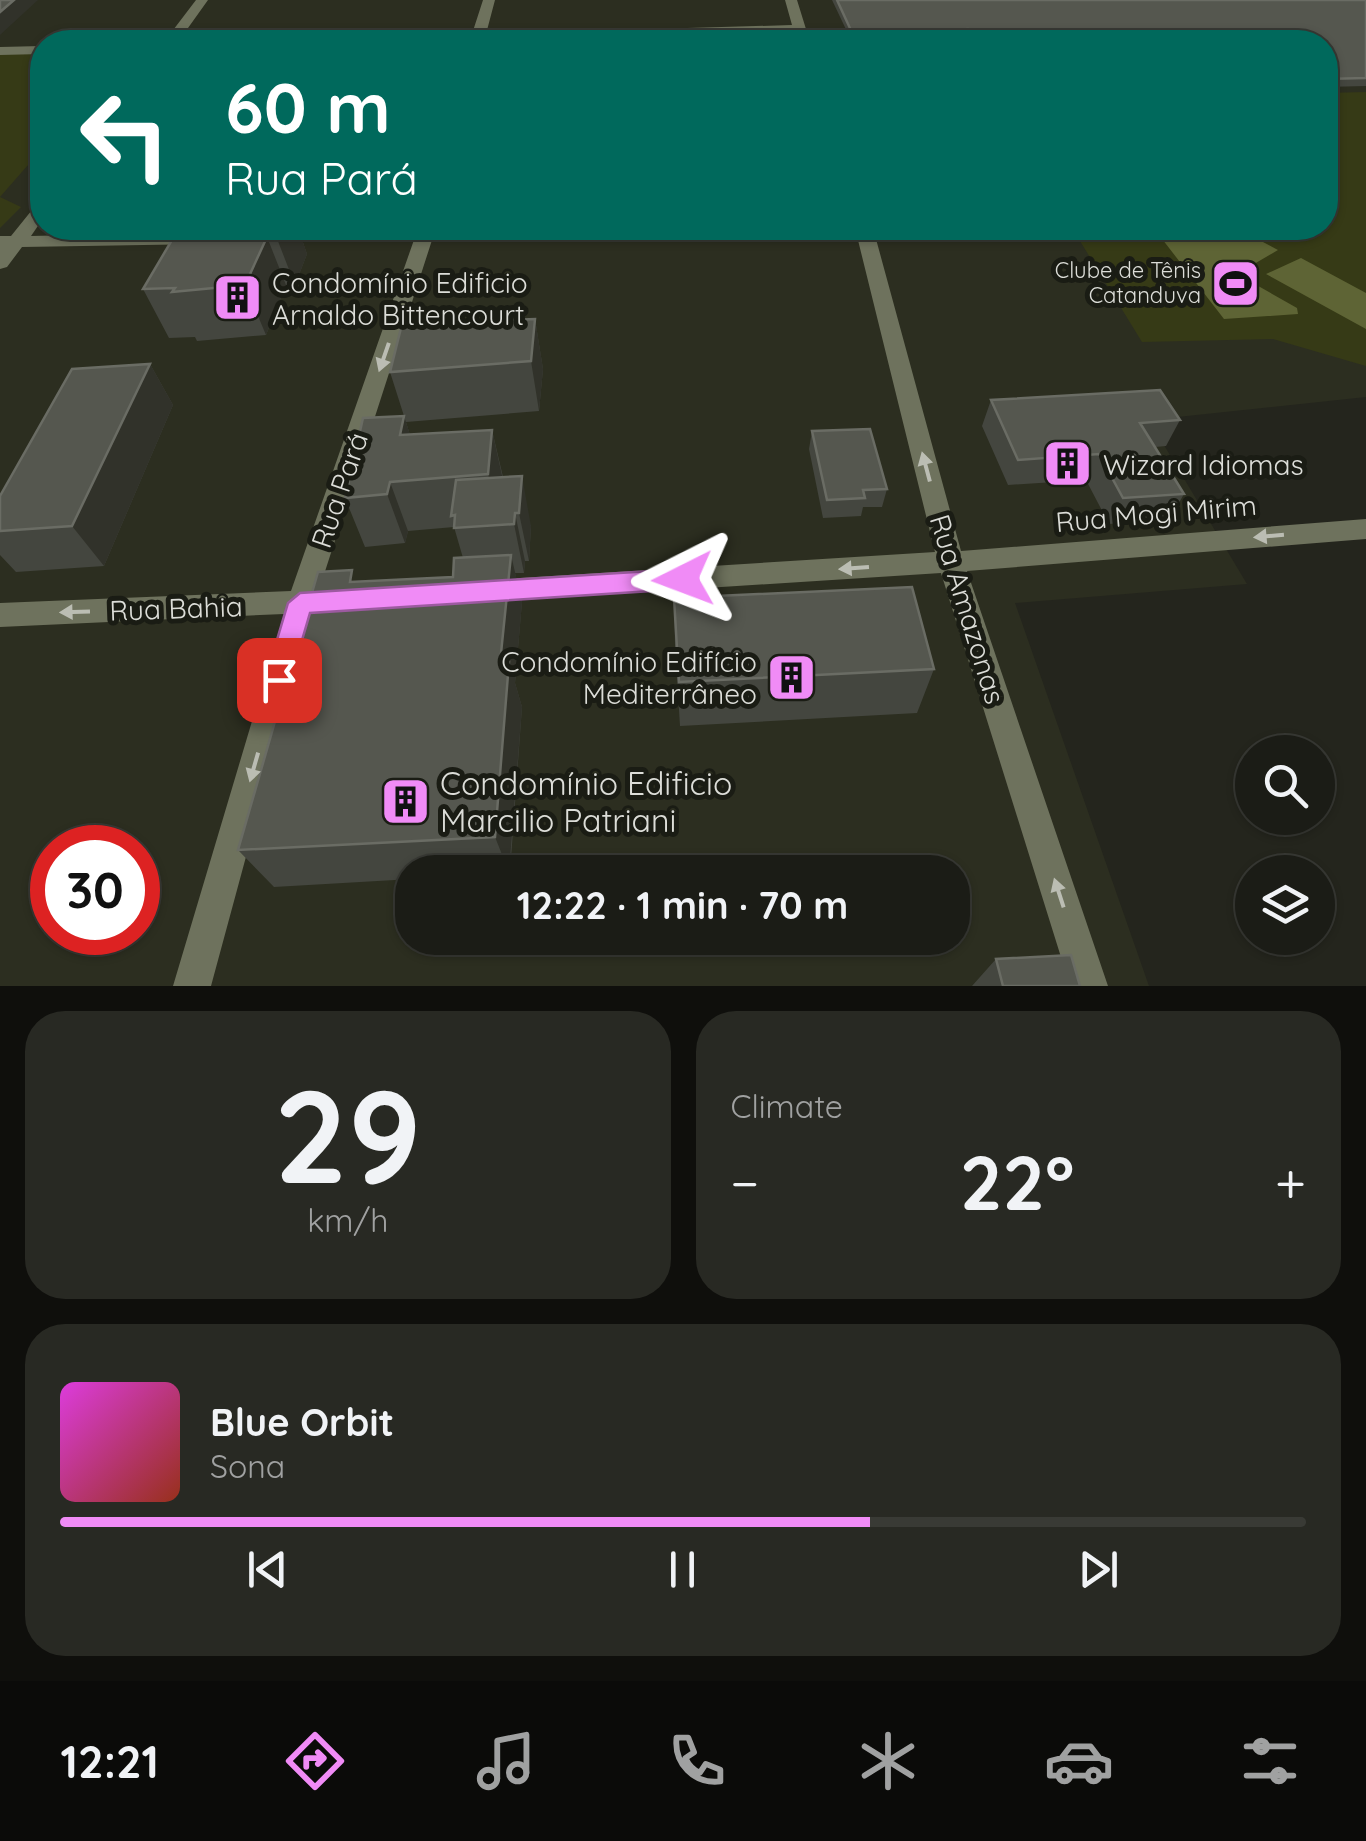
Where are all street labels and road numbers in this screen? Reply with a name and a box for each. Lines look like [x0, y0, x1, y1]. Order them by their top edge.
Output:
street label: Rua Pará [303, 428, 375, 552]
street label: Rua Mogi Mirim [1054, 487, 1258, 539]
street label: Rua Amazonas [923, 510, 1013, 708]
street label: Rua Bahia [109, 588, 243, 628]

